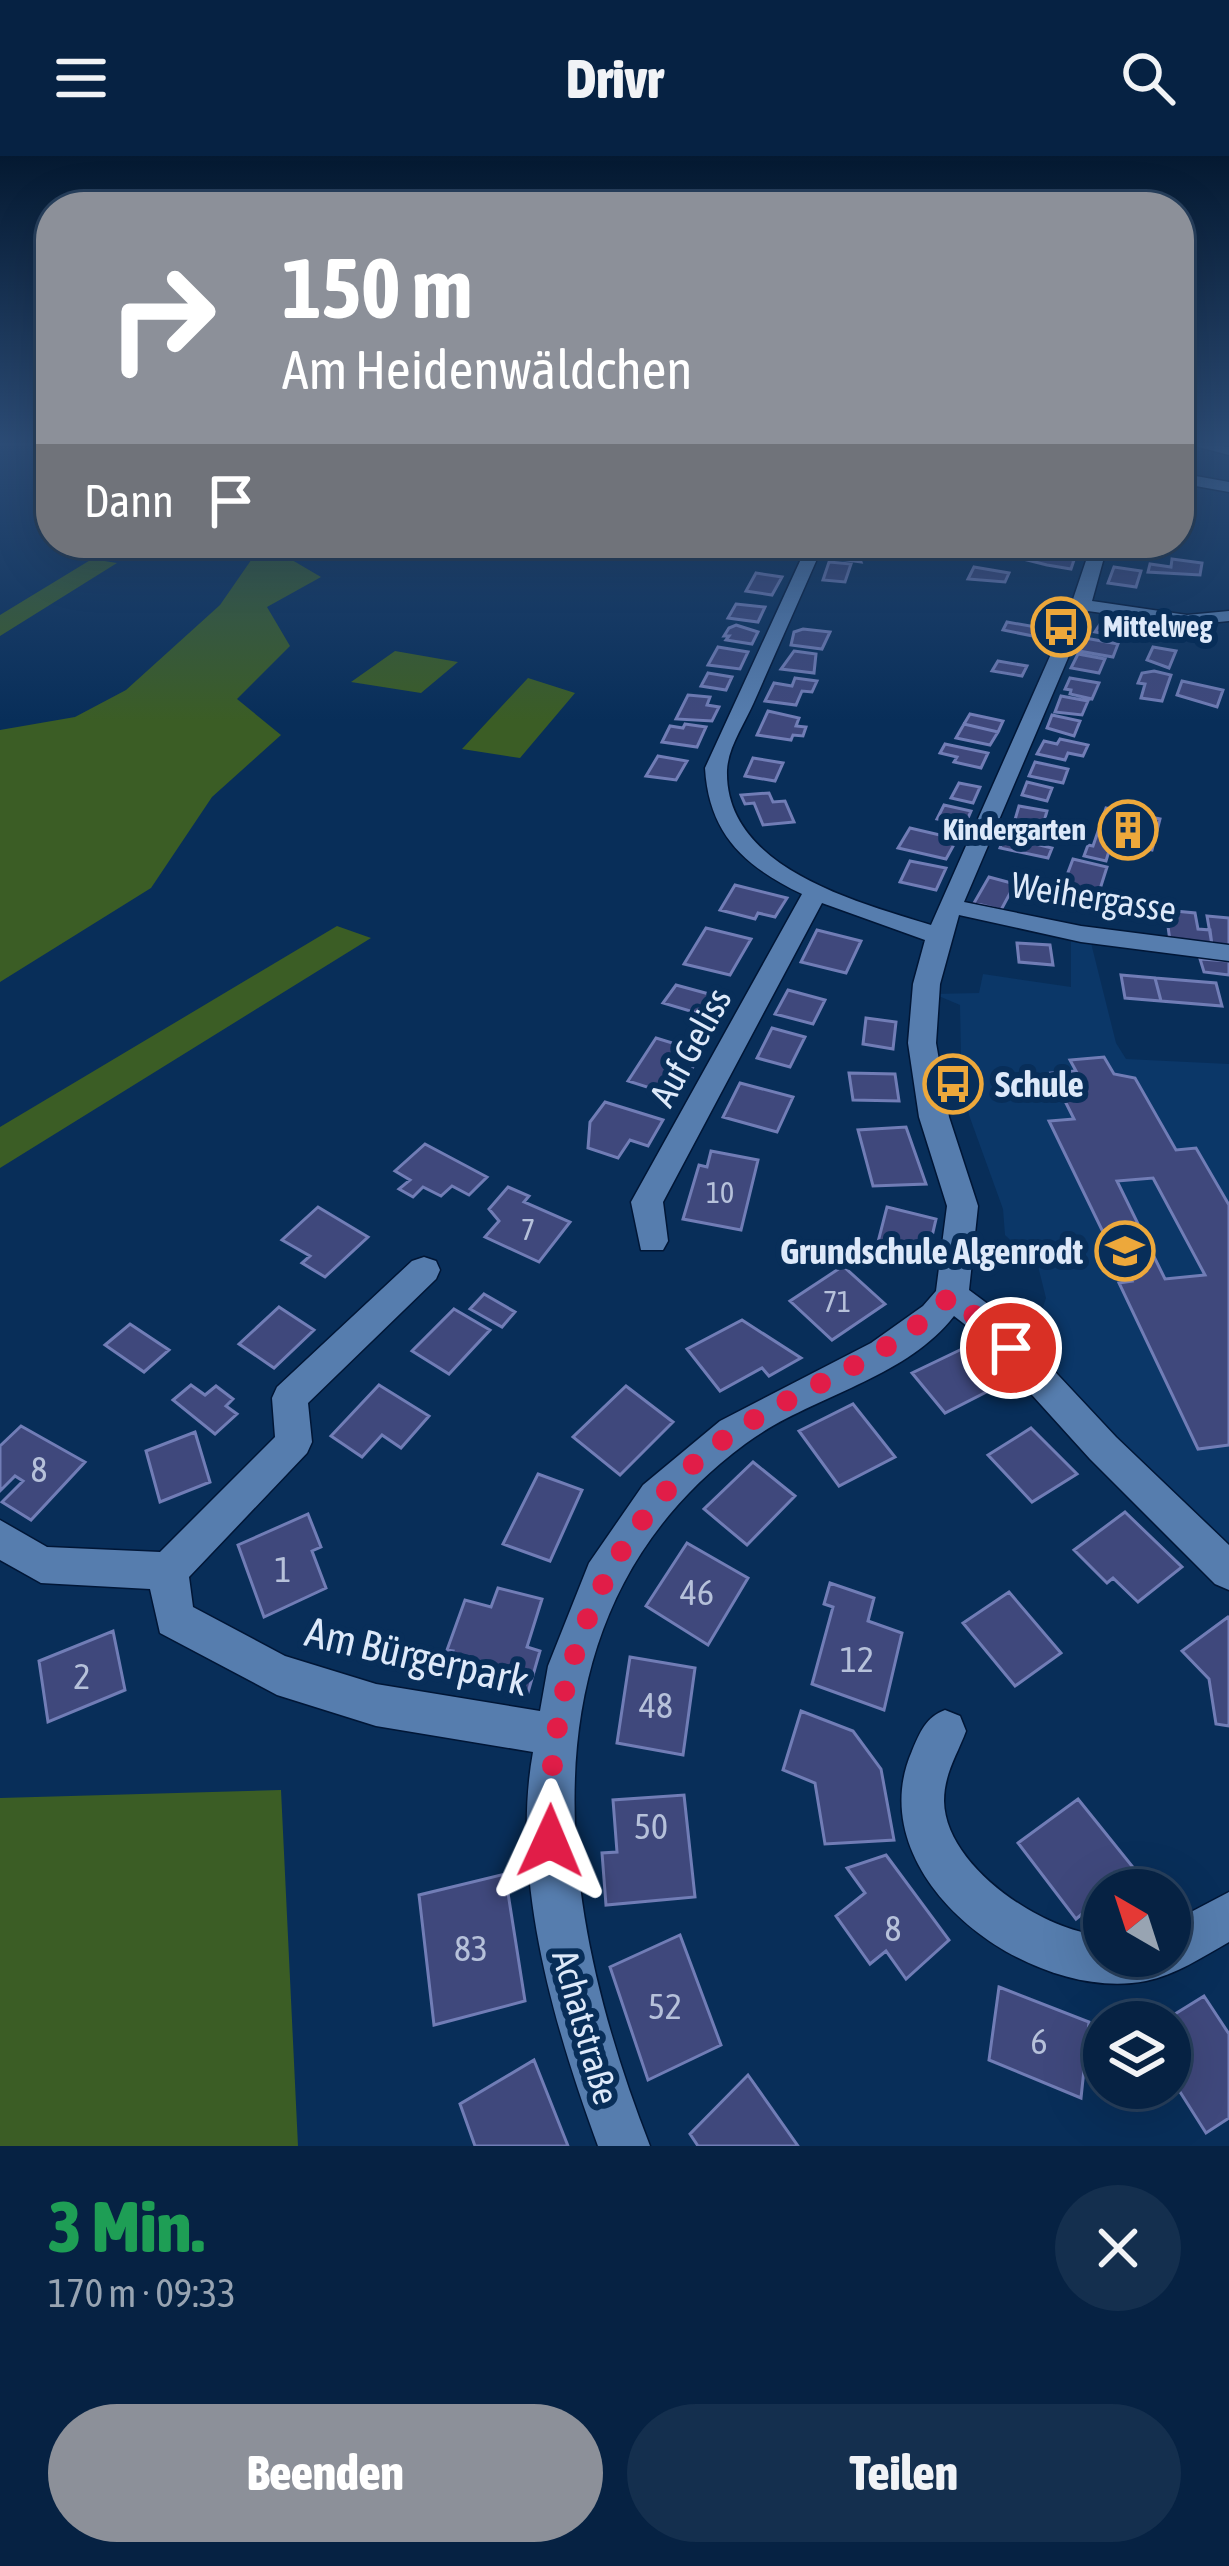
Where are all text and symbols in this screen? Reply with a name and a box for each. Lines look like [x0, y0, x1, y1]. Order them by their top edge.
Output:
icon: menu [48, 45, 114, 111]
icon: search [1115, 45, 1181, 111]
text: Drivr [566, 48, 663, 109]
icon: right [84, 240, 240, 396]
text: 150 m [282, 240, 472, 336]
text: Am Heidenwäldchen [282, 339, 692, 400]
icon: arrive [198, 468, 264, 534]
text: Dann [84, 475, 174, 527]
bus stop icon: Mittelweg [1030, 596, 1092, 658]
place label: Mittelweg [1103, 609, 1212, 643]
building icon: Kindergarten [1097, 799, 1159, 861]
place label: Kindergarten [943, 812, 1086, 846]
street label: Weihergasse [1009, 863, 1179, 931]
street label: Auf Geliss [640, 981, 740, 1113]
bus stop icon: Schule [922, 1053, 984, 1115]
place label: Schule [995, 1063, 1084, 1105]
house number: 10 [706, 1175, 734, 1209]
house number: 7 [521, 1212, 535, 1246]
school or university icon: Grundschule Algenrodt [1094, 1220, 1156, 1282]
place label: Grundschule Algenrodt [780, 1230, 1084, 1272]
house number: 71 [823, 1284, 851, 1318]
pin [960, 1297, 1062, 1399]
icon: arrive [978, 1315, 1044, 1381]
house number: 8 [31, 1448, 47, 1490]
house number: 1 [275, 1548, 291, 1590]
house number: 46 [680, 1571, 714, 1613]
street label: Am Bürgerpark [301, 1607, 533, 1705]
house number: 12 [840, 1638, 874, 1680]
house number: 2 [74, 1655, 90, 1697]
house number: 48 [639, 1684, 673, 1726]
position arrow [487, 1778, 613, 1904]
house number: 50 [634, 1805, 668, 1847]
north arrow [1083, 1869, 1191, 1977]
map controls [1083, 1869, 1191, 2109]
house number: 8 [885, 1907, 901, 1949]
house number: 83 [454, 1927, 488, 1969]
street label: Achatstraße [544, 1945, 628, 2109]
house number: 52 [648, 1985, 682, 2027]
button: layers [1083, 2001, 1191, 2109]
house number: 6 [1031, 2020, 1047, 2062]
text: 3 Min. [48, 2185, 204, 2267]
button: close [1055, 2185, 1181, 2311]
text: 170 m · 09:33 [48, 2271, 236, 2315]
button: Beenden [48, 2404, 603, 2542]
button: Teilen [627, 2404, 1181, 2542]

